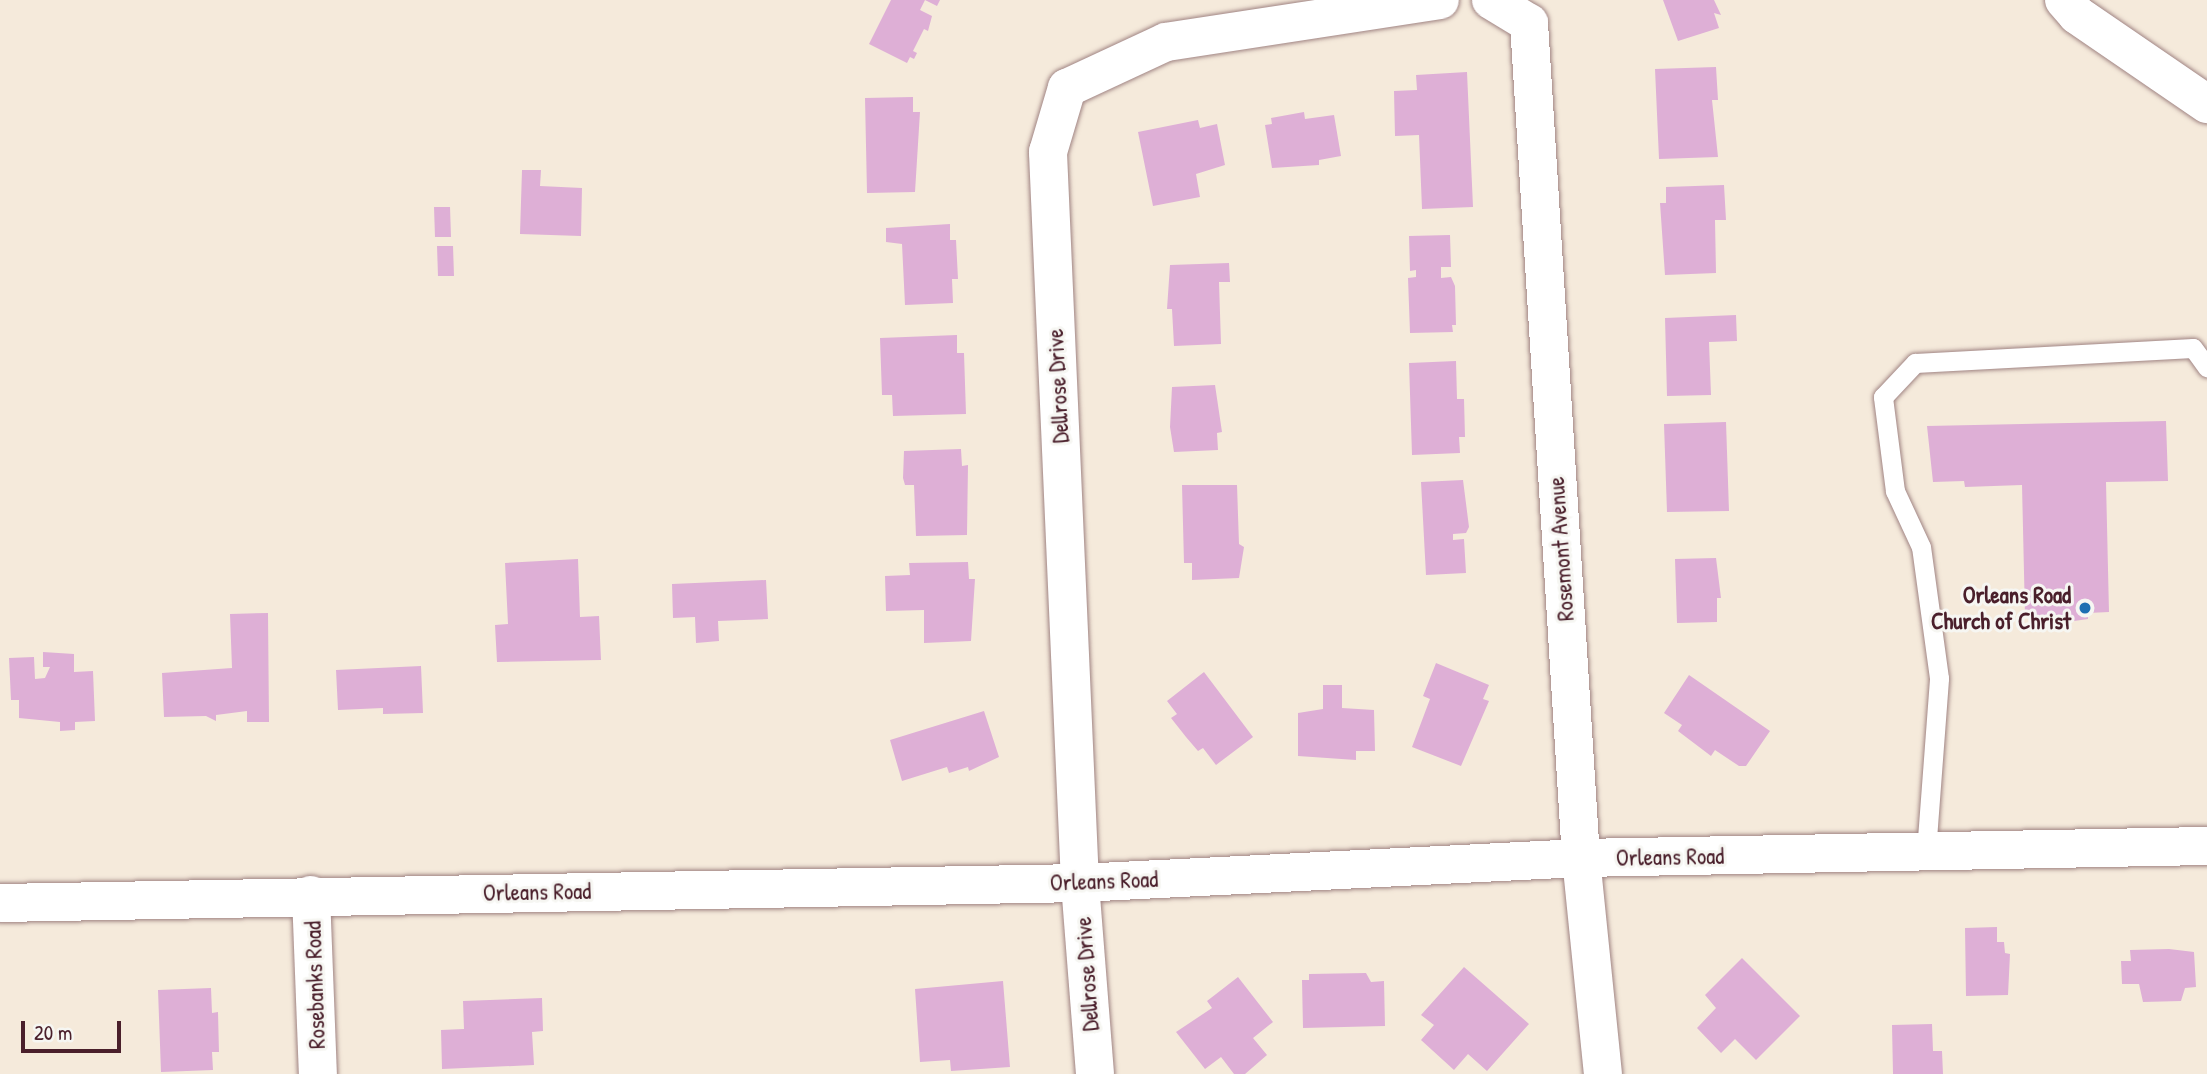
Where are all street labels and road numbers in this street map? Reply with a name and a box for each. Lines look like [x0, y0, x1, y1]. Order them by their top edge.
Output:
street label: Dellrose Drive [1041, 328, 1075, 444]
street label: Rosemont Avenue [1542, 476, 1580, 622]
street label: Orleans Road [1616, 842, 1724, 872]
street label: Orleans Road [1049, 865, 1159, 897]
street label: Orleans Road [483, 877, 591, 907]
street label: Dellrose Drive [1069, 916, 1105, 1032]
street label: Rosebanks Road [299, 921, 331, 1049]

